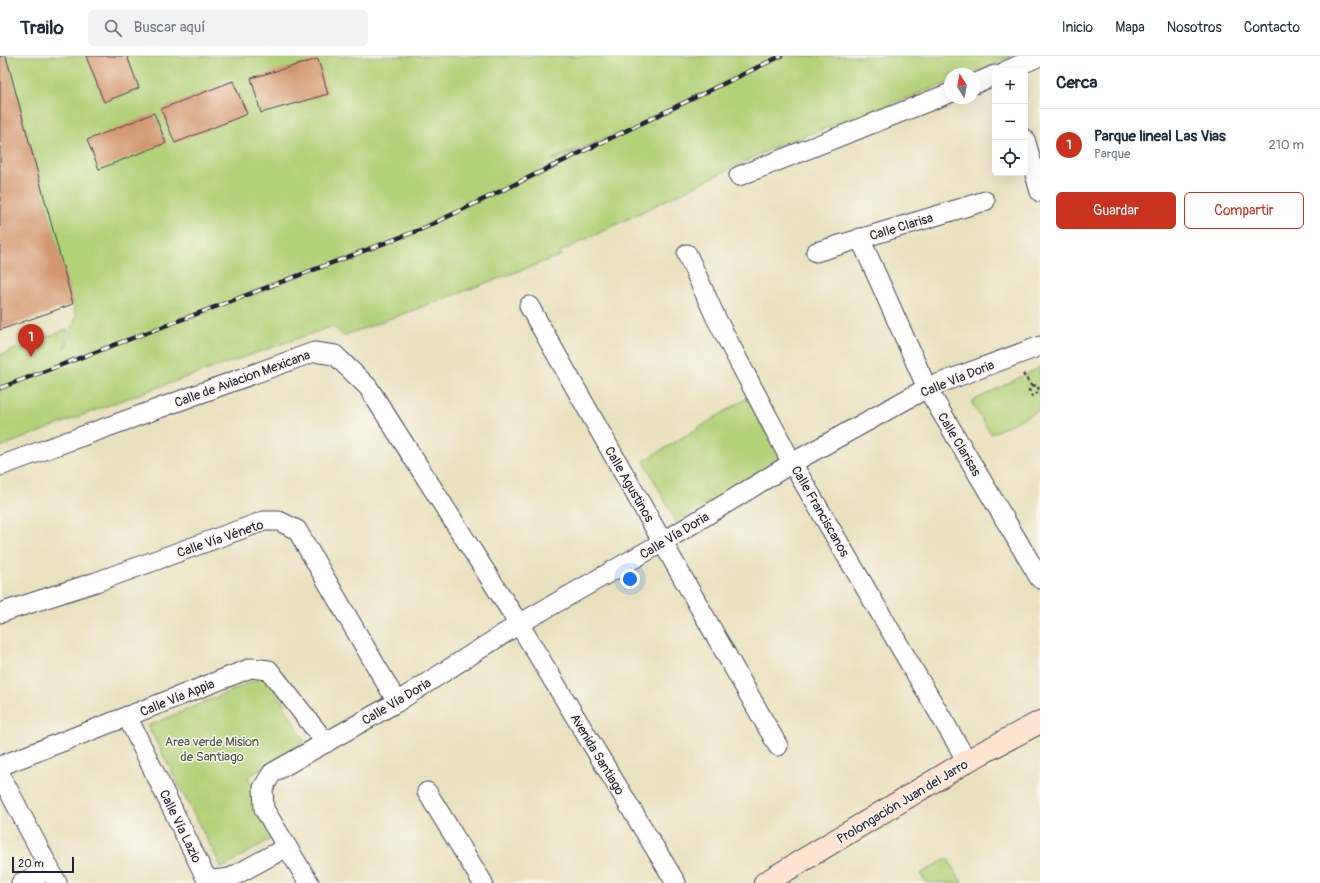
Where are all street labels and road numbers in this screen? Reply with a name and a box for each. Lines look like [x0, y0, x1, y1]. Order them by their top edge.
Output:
street label: Calle Clarisa [868, 210, 935, 244]
street label: Calle de Aviacion Mexicana [172, 347, 312, 411]
street label: Calle Vía Doria [918, 357, 996, 401]
street label: Calle Clarisas [934, 410, 984, 479]
street label: Calle Agustinos [601, 444, 657, 525]
street label: Calle Franciscanos [788, 463, 853, 560]
street label: Calle Vía Doria [637, 509, 712, 563]
street label: Calle Vía Véneto [175, 517, 266, 561]
street label: Calle Vía Doria [359, 675, 434, 729]
street label: Calle Vía Appia [138, 676, 217, 720]
street label: Avenida Santiago [567, 711, 628, 798]
street label: Prolongación Juan del Jarro [834, 756, 971, 847]
street label: Calle Vía Lazio [156, 787, 205, 866]

